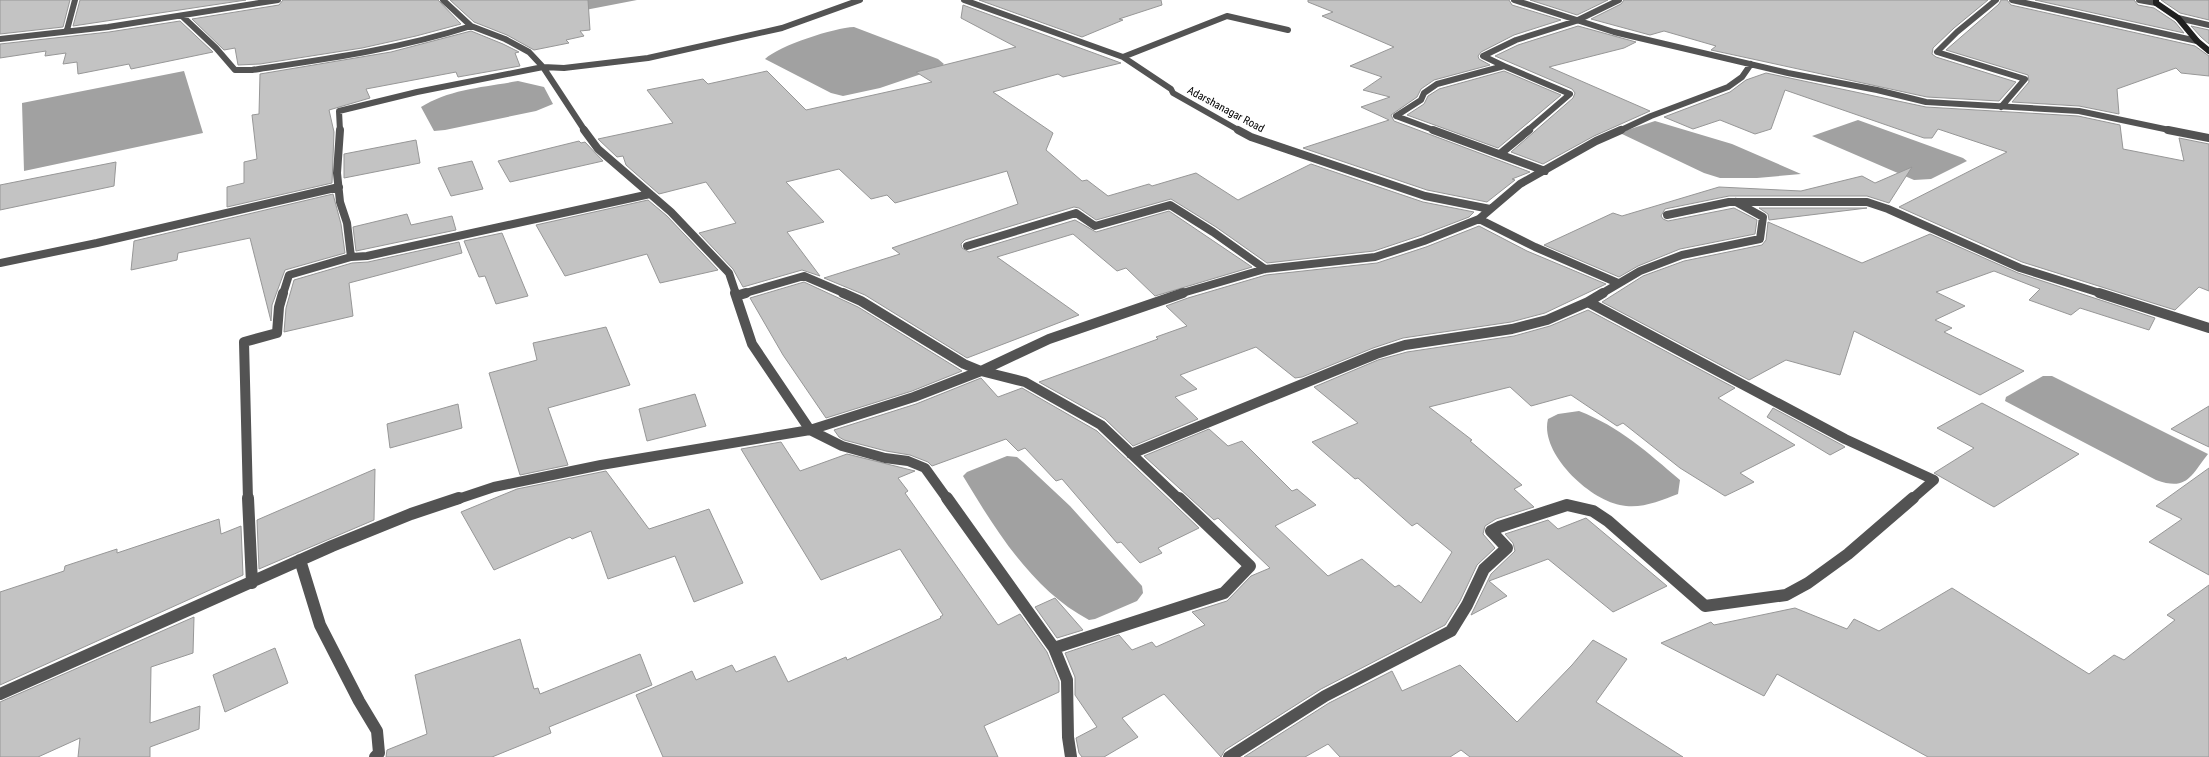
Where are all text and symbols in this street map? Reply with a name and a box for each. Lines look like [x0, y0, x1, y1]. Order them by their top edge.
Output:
street label: Adarshanagar Road [1185, 84, 1266, 135]

